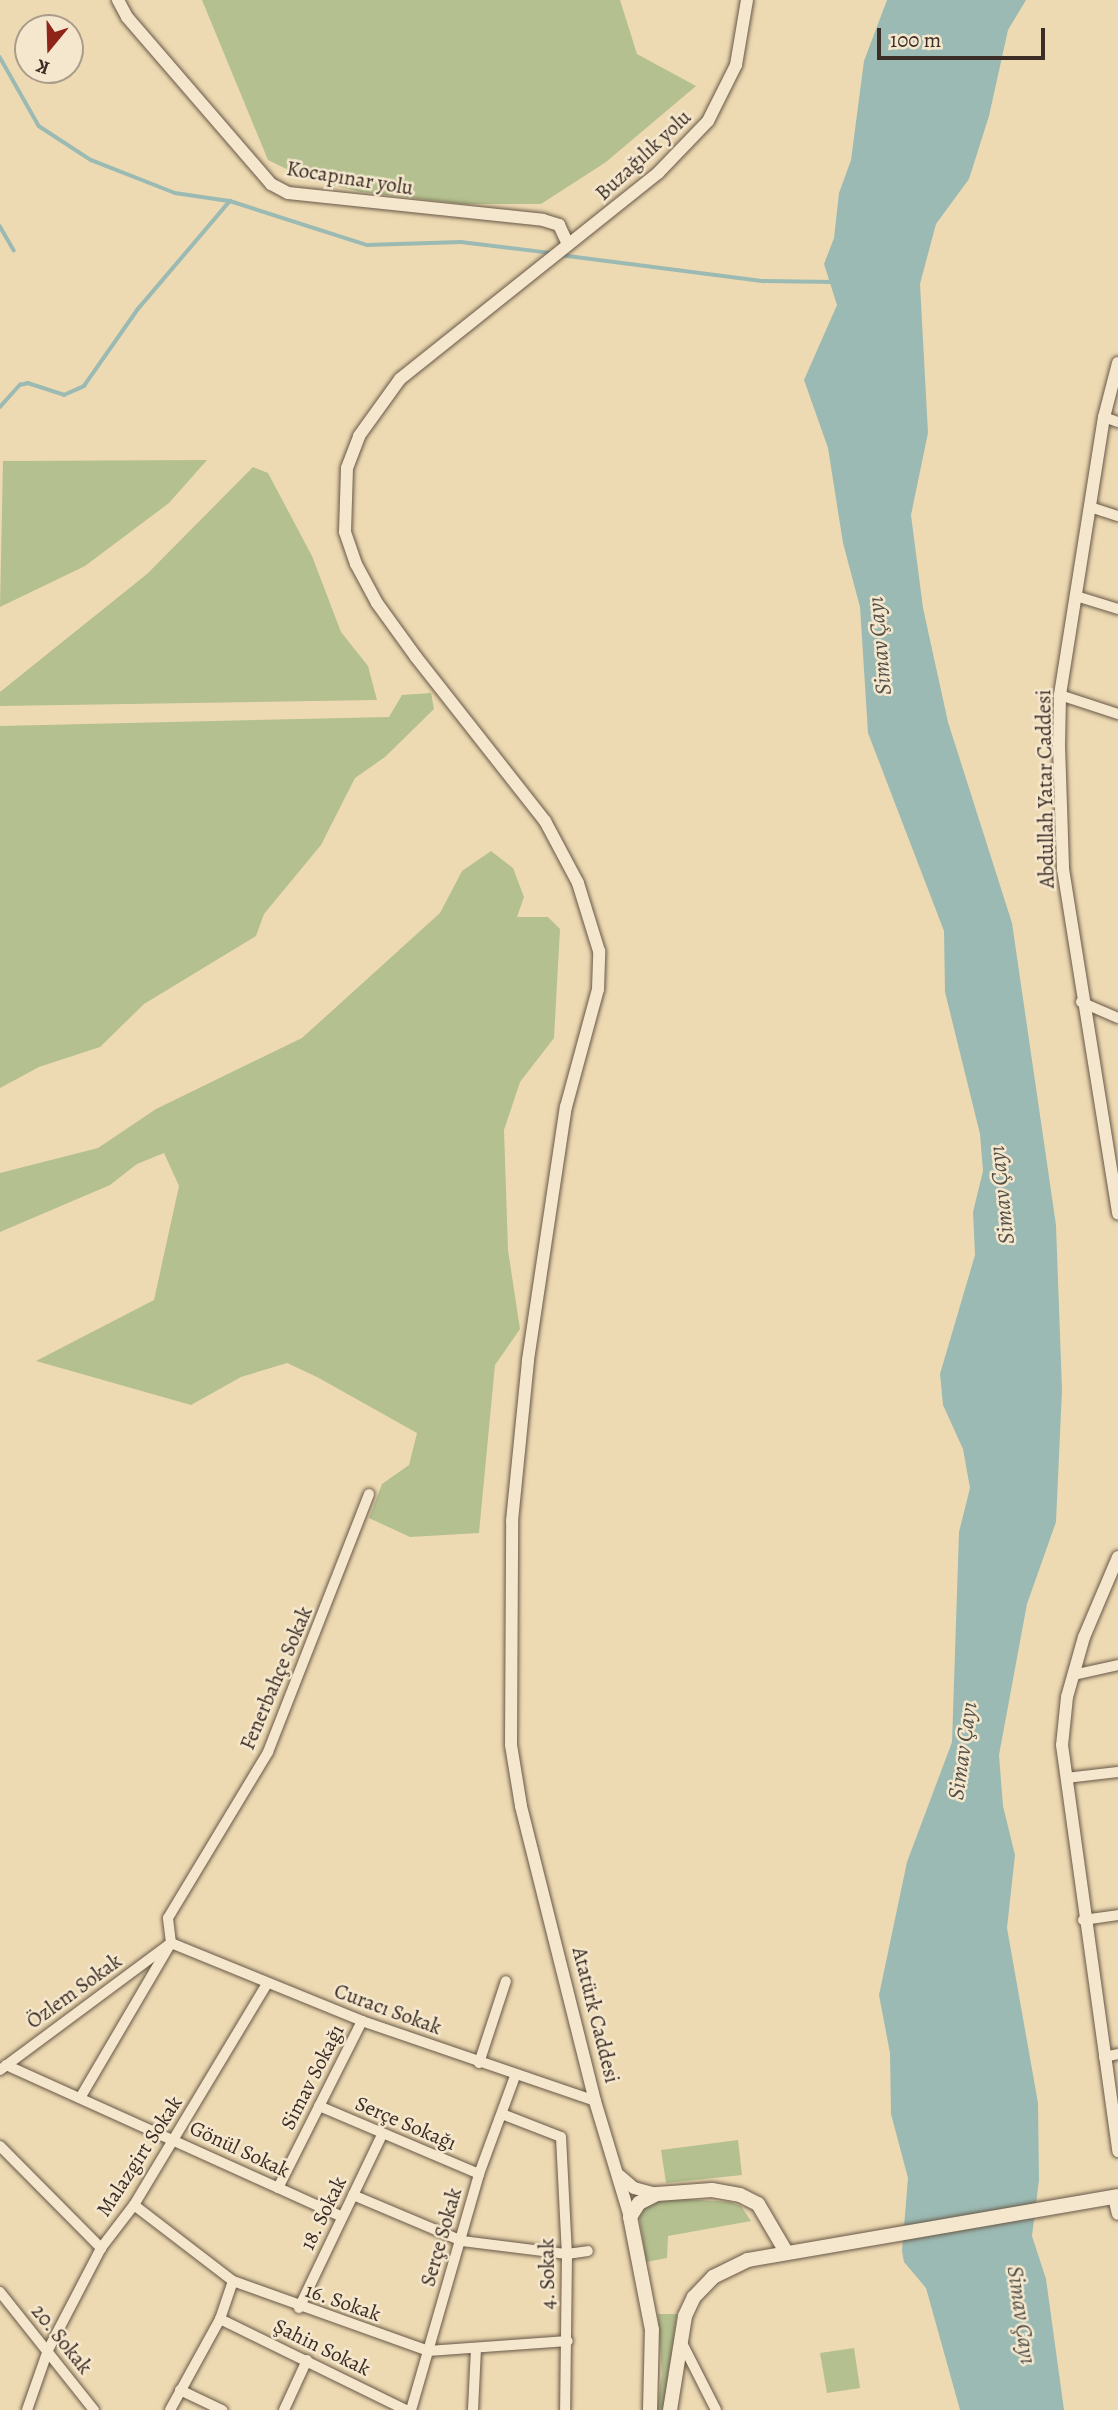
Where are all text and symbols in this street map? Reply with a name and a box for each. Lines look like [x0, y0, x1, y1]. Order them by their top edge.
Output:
north arrow [14, 14, 84, 84]
scale bar [880, 14, 1048, 58]
text: 100 m [890, 26, 941, 54]
text: K [33, 53, 53, 81]
street label: Buzağılık yolu [590, 104, 696, 206]
street label: Kocapınar yolu [285, 156, 415, 200]
water label: Simav Çayı [862, 596, 898, 696]
street label: Abdullah Yatar Caddesi [1031, 690, 1059, 888]
water label: Simav Çayı [983, 1144, 1021, 1246]
street label: Fenerbahçe Sokak [234, 1602, 318, 1754]
water label: Simav Çayı [942, 1700, 984, 1802]
street label: Atatürk Caddesi [567, 1944, 625, 2086]
street label: Özlem Sokak [21, 1948, 127, 2034]
street label: Curacı Sokak [331, 1978, 445, 2040]
street label: Simav Sokağı [275, 2020, 349, 2134]
street label: Serçe Sokağı [352, 2090, 460, 2156]
street label: Malazgirt Sokak [91, 2091, 187, 2221]
street label: Gönül Sokak [186, 2115, 294, 2183]
street label: 18. Sokak [294, 2172, 352, 2254]
street label: Serçe Sokak [415, 2185, 467, 2289]
street label: 4. Sokak [534, 2238, 560, 2310]
water label: Simav Çayı [1000, 2264, 1042, 2366]
street label: 16. Sokak [302, 2277, 384, 2327]
street label: 20. Sokak [26, 2299, 98, 2379]
street label: Şahin Sokak [269, 2313, 375, 2381]

